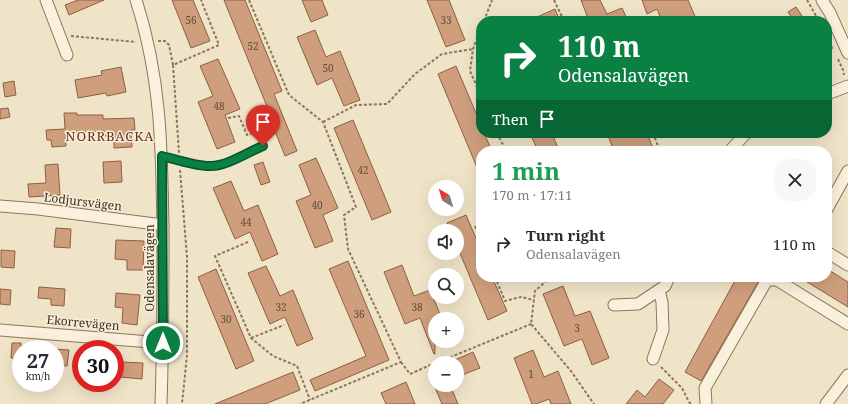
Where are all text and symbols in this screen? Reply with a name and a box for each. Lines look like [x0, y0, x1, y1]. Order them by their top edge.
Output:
house number: 56 [185, 13, 197, 27]
house number: 33 [440, 13, 452, 27]
text: 110 m [558, 27, 640, 65]
icon: right [492, 32, 544, 84]
house number: 52 [247, 39, 259, 53]
house number: 50 [322, 61, 334, 75]
text: Odensalavägen [558, 63, 689, 87]
house number: 48 [213, 99, 225, 113]
pin [246, 105, 280, 146]
icon: arrive [536, 108, 558, 130]
text: Then [492, 109, 528, 129]
icon: arrive [252, 111, 274, 133]
district label: NORRBACKA [65, 127, 155, 145]
text: 1 min [492, 154, 560, 187]
button: close [774, 159, 816, 201]
house number: 42 [357, 163, 369, 177]
north arrow [428, 180, 464, 216]
map controls [428, 180, 464, 392]
text: 170 m · 17:11 [492, 186, 572, 204]
street label: Lodjursvägen [43, 188, 123, 215]
house number: 40 [311, 198, 323, 212]
house number: 44 [240, 215, 252, 229]
street label: Odensalavägen [141, 224, 158, 312]
button: sound [428, 224, 464, 260]
text: Turn right [526, 225, 605, 245]
icon: right [492, 233, 514, 255]
text: 110 m [773, 234, 816, 254]
text: Odensalavägen [526, 245, 621, 263]
button: search [428, 268, 464, 304]
house number: 32 [275, 300, 287, 314]
house number: 38 [411, 300, 423, 314]
house number: 36 [353, 307, 365, 321]
street label: Ekorrevägen [46, 311, 121, 334]
house number: 30 [220, 312, 232, 326]
button: + [428, 312, 464, 348]
house number: 3 [574, 321, 580, 335]
position arrow [142, 322, 184, 364]
speed limit sign: 30 [72, 340, 124, 392]
text: 27 [27, 347, 49, 374]
button: − [428, 356, 464, 392]
house number: 1 [528, 367, 534, 381]
text: km/h [26, 369, 50, 383]

